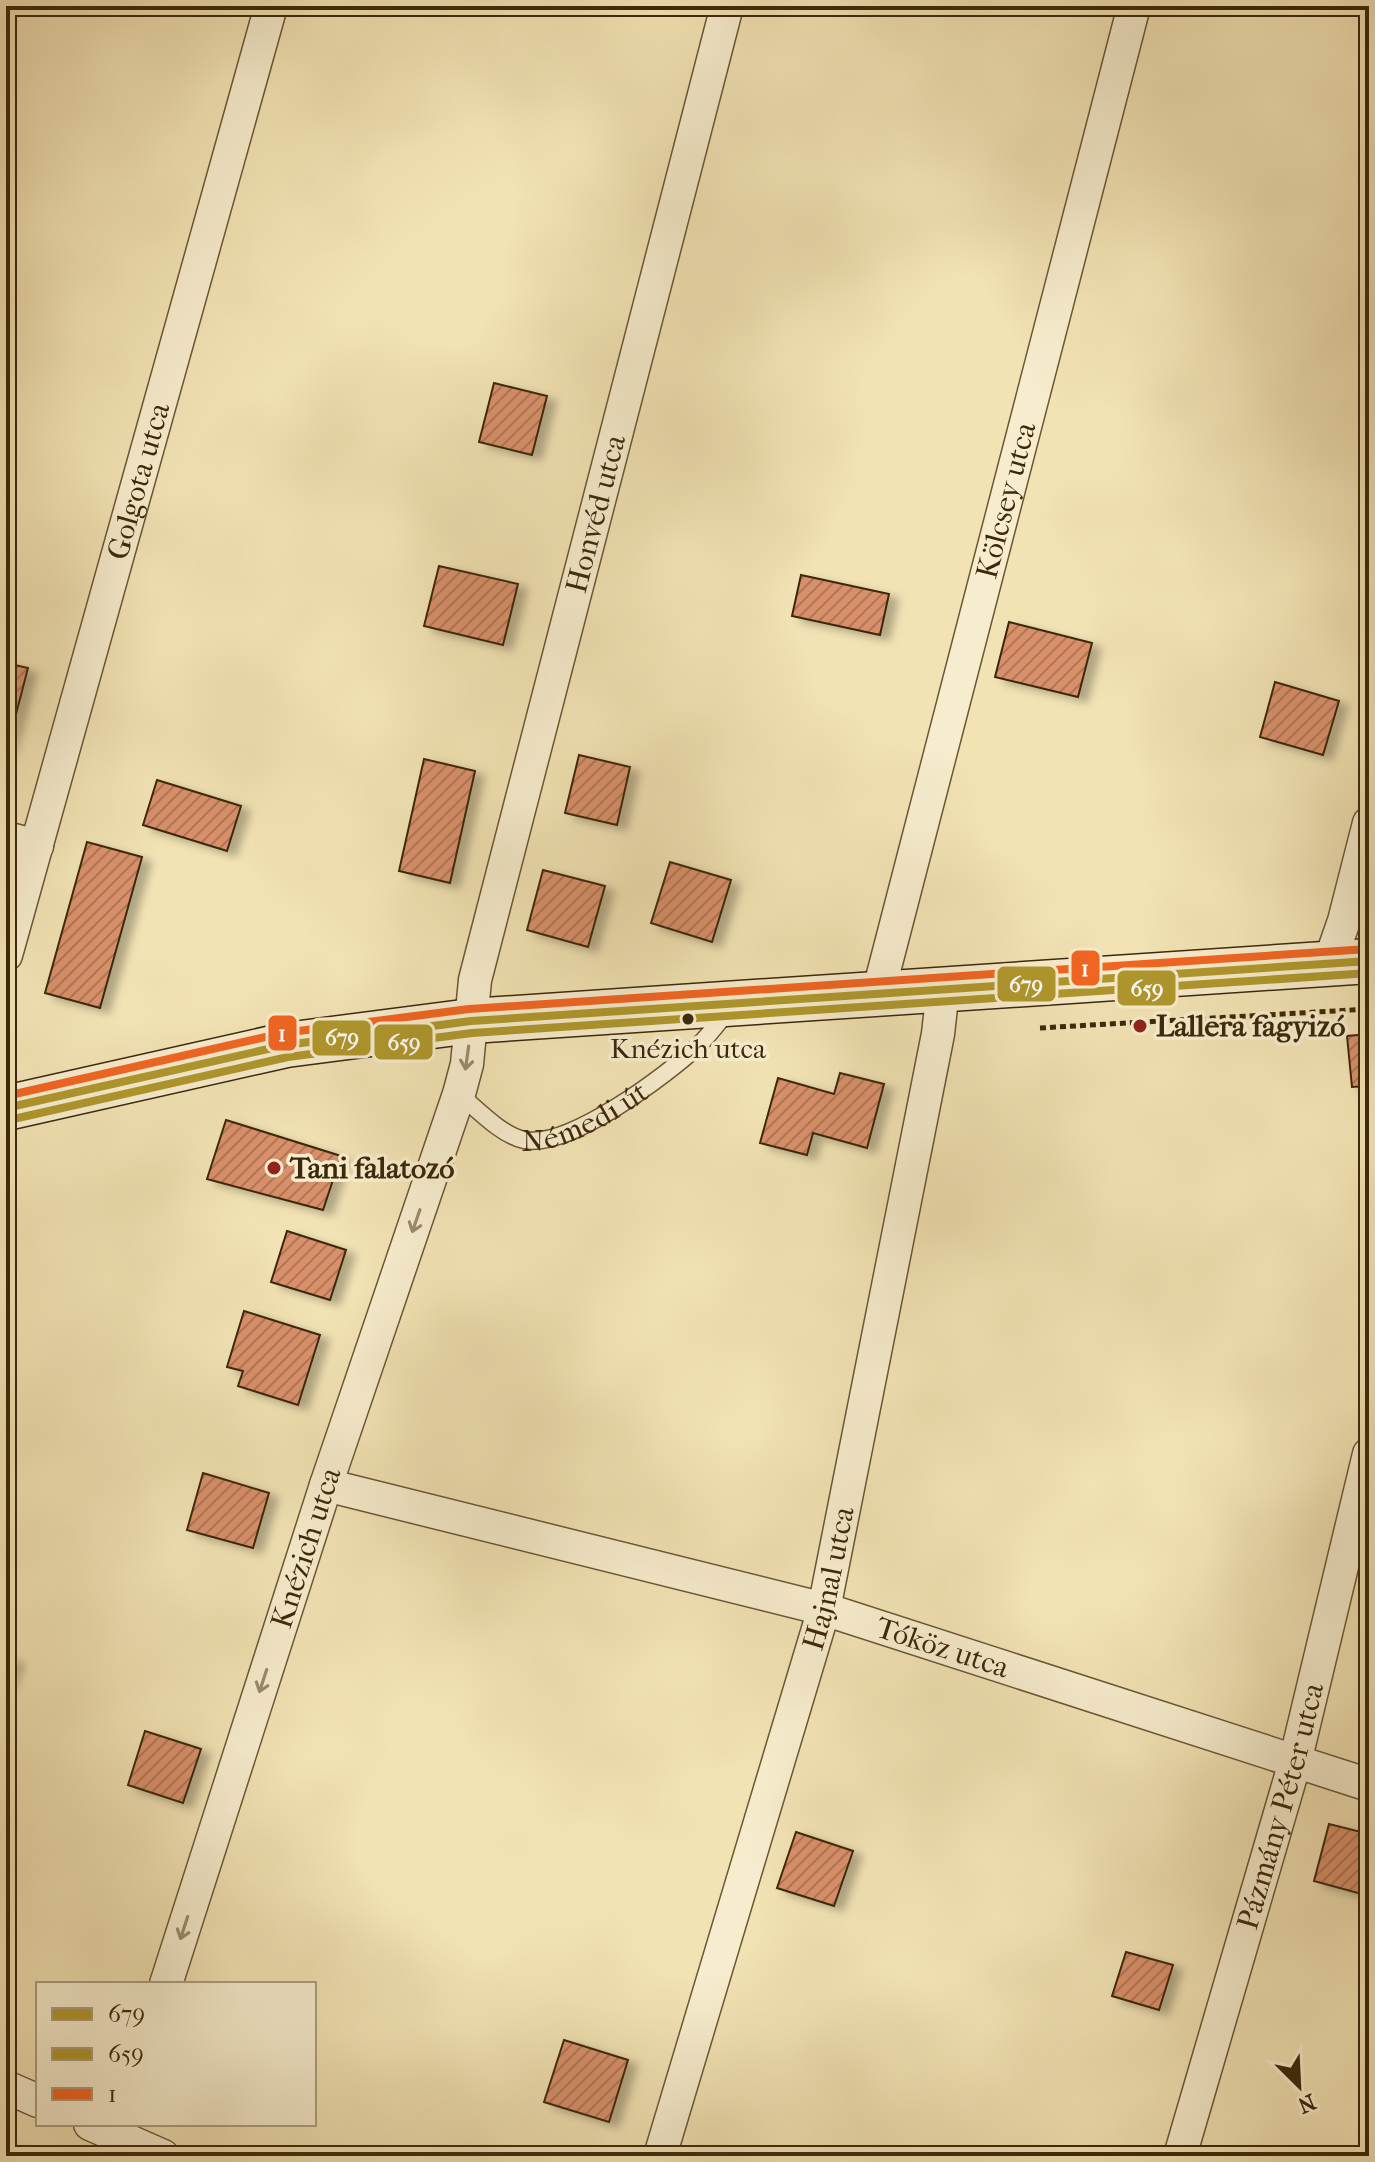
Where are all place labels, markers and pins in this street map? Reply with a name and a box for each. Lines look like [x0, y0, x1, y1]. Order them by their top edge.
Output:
place label: Lallera fagyizó [1156, 1009, 1345, 1044]
marker: Knézich utca [680, 1011, 696, 1027]
marker: Lallera fagyizó [1131, 1017, 1149, 1035]
place label: Knézich utca [610, 1032, 767, 1065]
place label: Tani falatozó [289, 1151, 455, 1186]
marker: Tani falatozó [265, 1159, 283, 1177]

